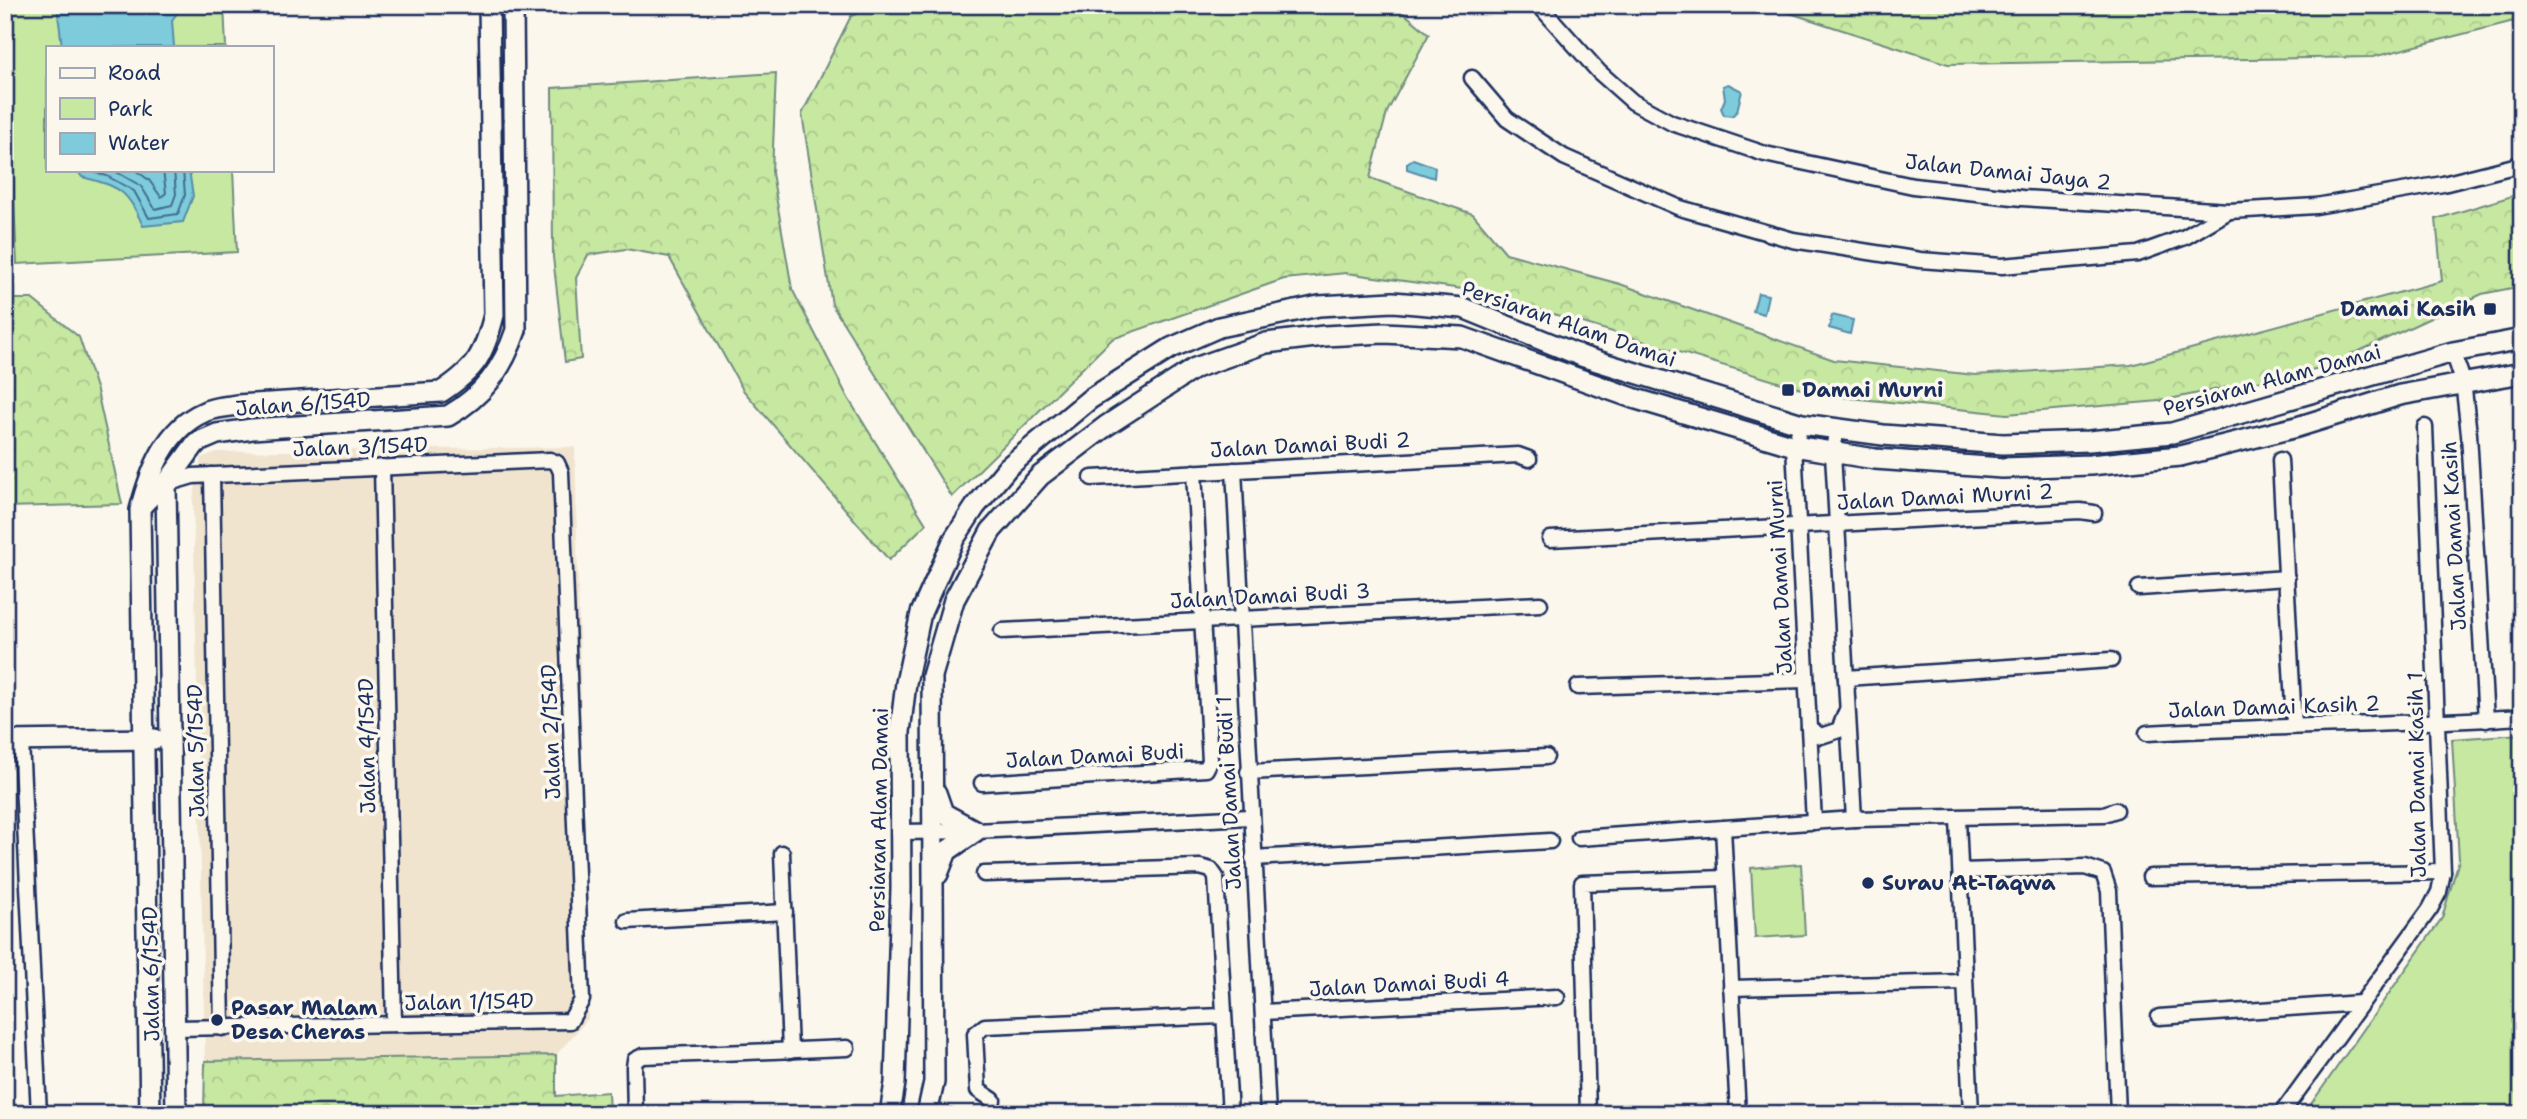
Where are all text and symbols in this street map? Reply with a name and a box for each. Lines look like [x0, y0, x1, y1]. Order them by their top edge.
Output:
legend [46, 46, 273, 172]
text: Road [108, 59, 161, 87]
text: Park [108, 95, 153, 123]
text: Water [108, 129, 170, 157]
street label: Jalan Damai Jaya 2 [1903, 147, 2113, 197]
street label: Persiaran Alam Damai [1458, 274, 1680, 374]
place label: Damai Kasih [2340, 295, 2476, 323]
marker: Damai Kasih [2482, 301, 2498, 317]
street label: Persiaran Alam Damai [2160, 337, 2384, 423]
place label: Damai Murni [1802, 376, 1943, 404]
marker: Damai Murni [1780, 382, 1796, 398]
street label: Jalan 6/154D [234, 385, 372, 423]
street label: Jalan Damai Budi 2 [1209, 426, 1411, 464]
street label: Jalan 3/154D [292, 431, 428, 463]
street label: Jalan Damai Kasih [2435, 440, 2473, 632]
street label: Jalan Damai Murni 2 [1836, 477, 2054, 517]
street label: Jalan Damai Murni [1761, 479, 1799, 675]
street label: Jalan Damai Budi 3 [1169, 577, 1371, 615]
street label: Jalan 2/154D [535, 664, 567, 800]
street label: Jalan Damai Kasih 1 [2401, 672, 2433, 878]
street label: Jalan 4/154D [352, 678, 382, 814]
street label: Jalan 5/154D [181, 684, 211, 818]
street label: Jalan Damai Kasih 2 [2168, 689, 2380, 725]
street label: Jalan Damai Budi 1 [1210, 695, 1248, 891]
street label: Persiaran Alam Damai [863, 707, 895, 933]
street label: Jalan Damai Budi [1005, 737, 1185, 775]
place label: Surau At-Taqwa [1882, 869, 2056, 897]
marker: Surau At-Taqwa [1860, 875, 1876, 891]
street label: Jalan 6/154D [136, 906, 166, 1042]
street label: Jalan Damai Budi 4 [1308, 965, 1510, 1003]
street label: Jalan 1/154D [404, 987, 534, 1017]
place label: Pasar Malam Desa Cheras [231, 994, 378, 1046]
marker: Pasar Malam Desa Cheras [209, 1012, 225, 1028]

